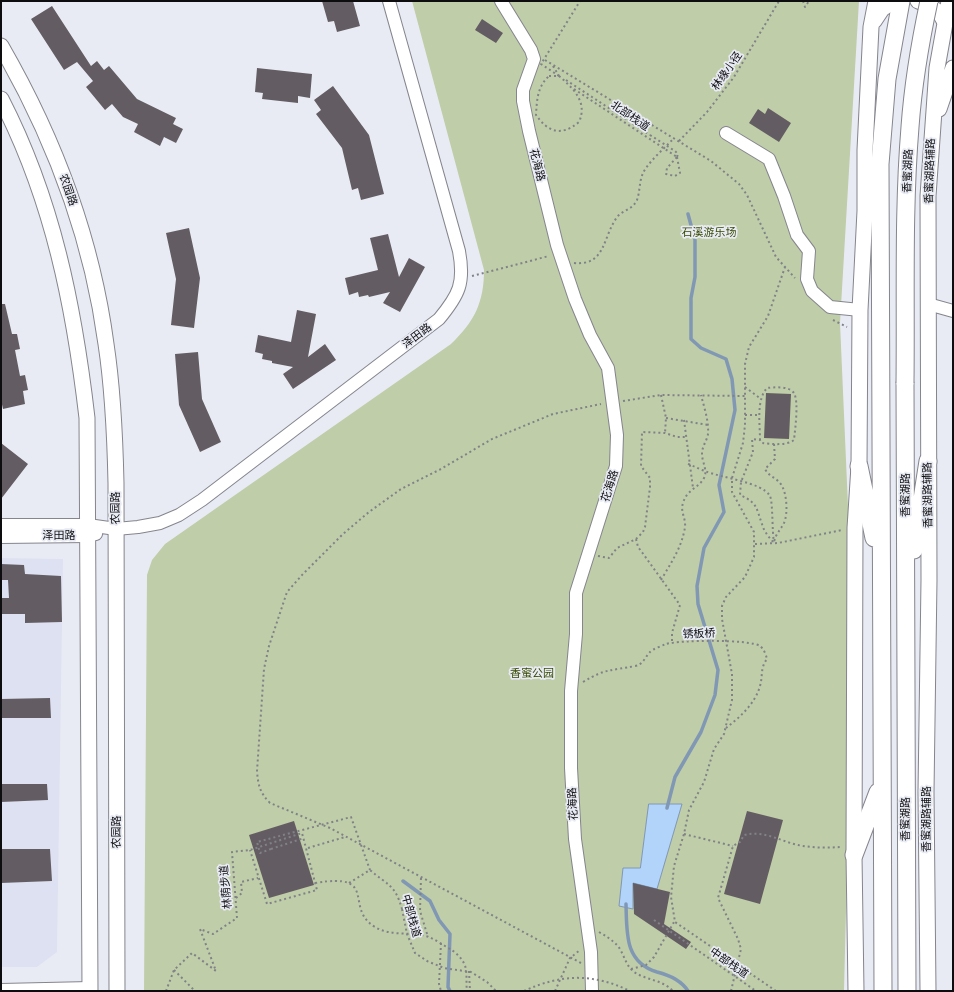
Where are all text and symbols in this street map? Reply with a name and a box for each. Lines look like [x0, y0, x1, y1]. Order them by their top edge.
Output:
street label: 林缘小径 [709, 49, 745, 93]
street label: 北部栈道 [608, 98, 652, 134]
street label: 香蜜湖路辅路 [922, 138, 938, 204]
street label: 花海路 [527, 147, 547, 183]
street label: 香蜜湖路 [901, 149, 915, 193]
street label: 农园路 [56, 172, 80, 208]
park label: 石溪游乐场 [682, 226, 736, 240]
street label: 泽田路 [400, 321, 434, 351]
street label: 香蜜湖路辅路 [921, 462, 935, 528]
street label: 花海路 [599, 468, 621, 504]
street label: 香蜜湖路 [899, 473, 913, 517]
street label: 农园路 [109, 492, 123, 524]
street label: 泽田路 [43, 529, 75, 543]
street label: 锈板桥 [682, 627, 716, 641]
park label: 香蜜公园 [510, 667, 554, 681]
street label: 香蜜湖路辅路 [920, 786, 934, 852]
street label: 花海路 [566, 787, 580, 821]
street label: 香蜜湖路 [899, 797, 913, 841]
street label: 农园路 [110, 816, 124, 848]
street label: 林荫步道 [218, 865, 234, 909]
street label: 中部栈道 [399, 893, 423, 939]
street label: 中部栈道 [707, 945, 751, 981]

